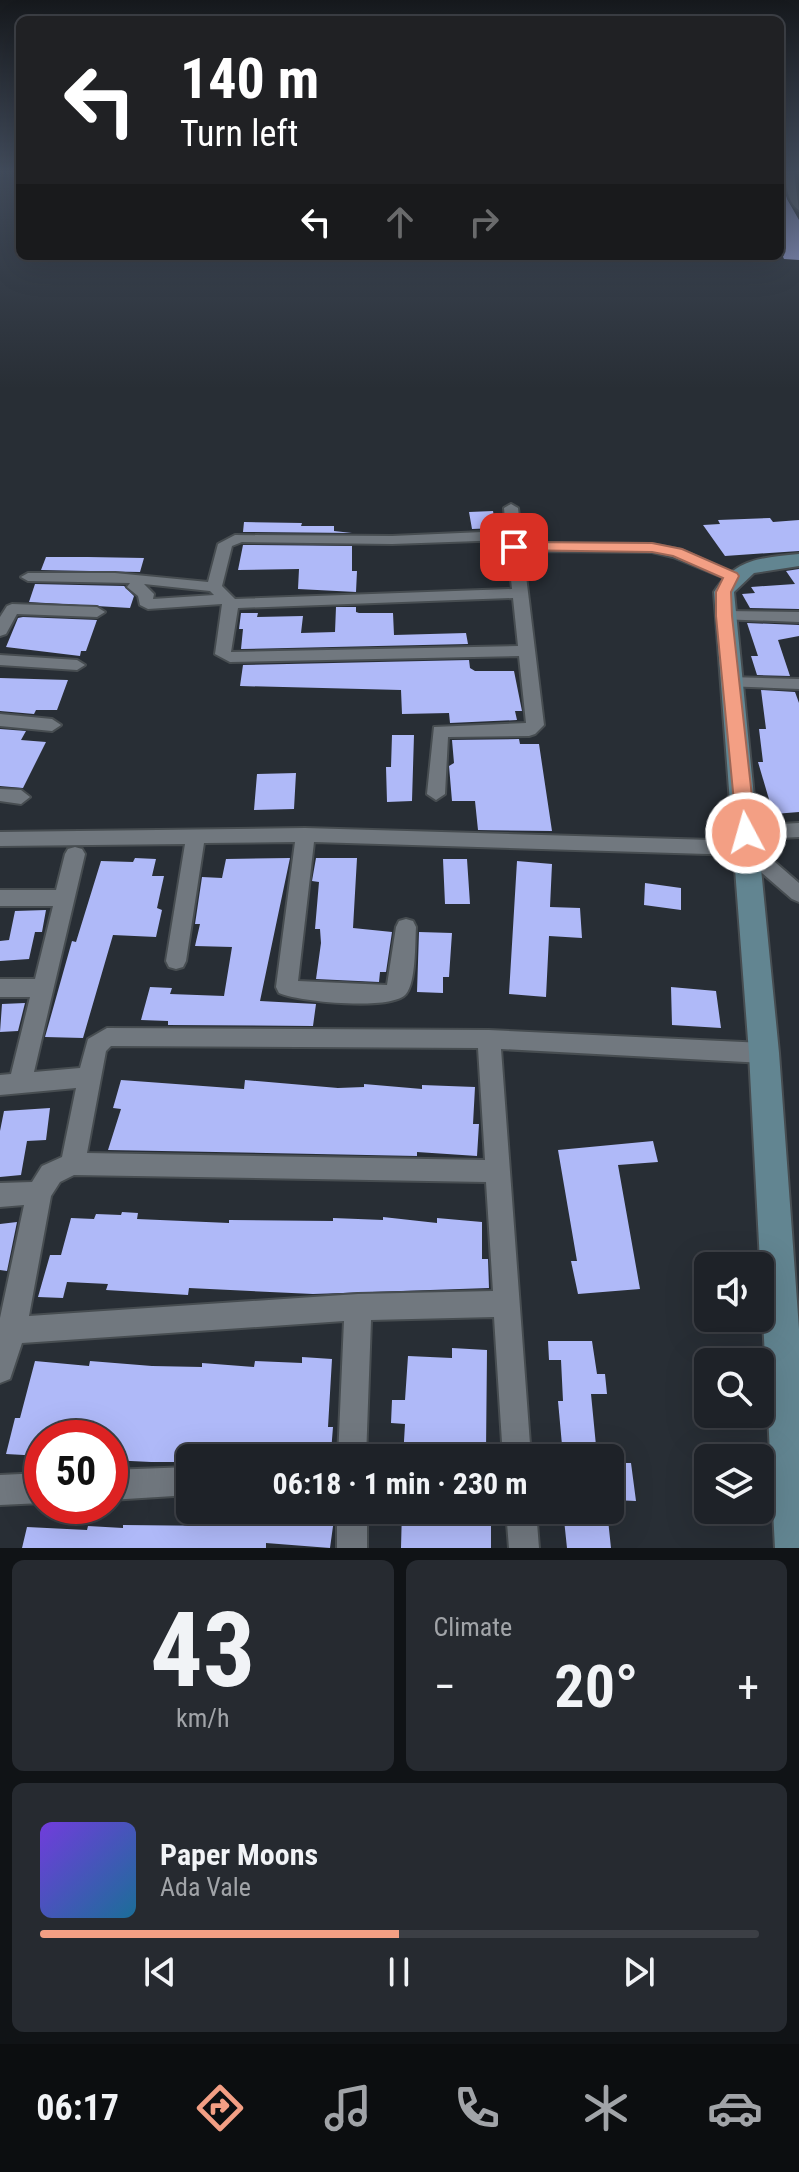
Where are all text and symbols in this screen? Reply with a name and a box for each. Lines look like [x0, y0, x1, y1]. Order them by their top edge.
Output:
text: 140 m [180, 46, 319, 112]
icon: left [48, 48, 152, 152]
text: Turn left [180, 113, 298, 155]
icon: left [294, 200, 338, 244]
icon: ahead [378, 200, 422, 244]
icon: right [462, 200, 506, 244]
pin [480, 513, 548, 581]
icon: arrive [492, 525, 536, 569]
position arrow [704, 791, 788, 875]
map controls [694, 1252, 774, 1524]
button: sound [694, 1252, 774, 1332]
button: search [694, 1348, 774, 1428]
speed limit sign: 50 [24, 1420, 128, 1524]
button: layers [694, 1444, 774, 1524]
text: 06:18 · 1 min · 230 m [273, 1466, 527, 1501]
text: 43 [150, 1590, 255, 1711]
text: Climate [434, 1612, 512, 1642]
text: 20° [554, 1651, 638, 1722]
text: − [434, 1661, 456, 1713]
text: + [737, 1661, 759, 1713]
text: km/h [176, 1703, 230, 1733]
text: Paper Moons [160, 1837, 318, 1872]
text: Ada Vale [160, 1872, 251, 1902]
icon: previous [138, 1950, 182, 1994]
icon: pause [377, 1950, 421, 1994]
icon: next [617, 1950, 661, 1994]
icon: directions [192, 2080, 248, 2136]
icon: music [320, 2080, 376, 2136]
icon: phone [449, 2080, 505, 2136]
icon: climate [578, 2080, 634, 2136]
icon: car [707, 2080, 763, 2136]
text: 06:17 [36, 2087, 119, 2129]

